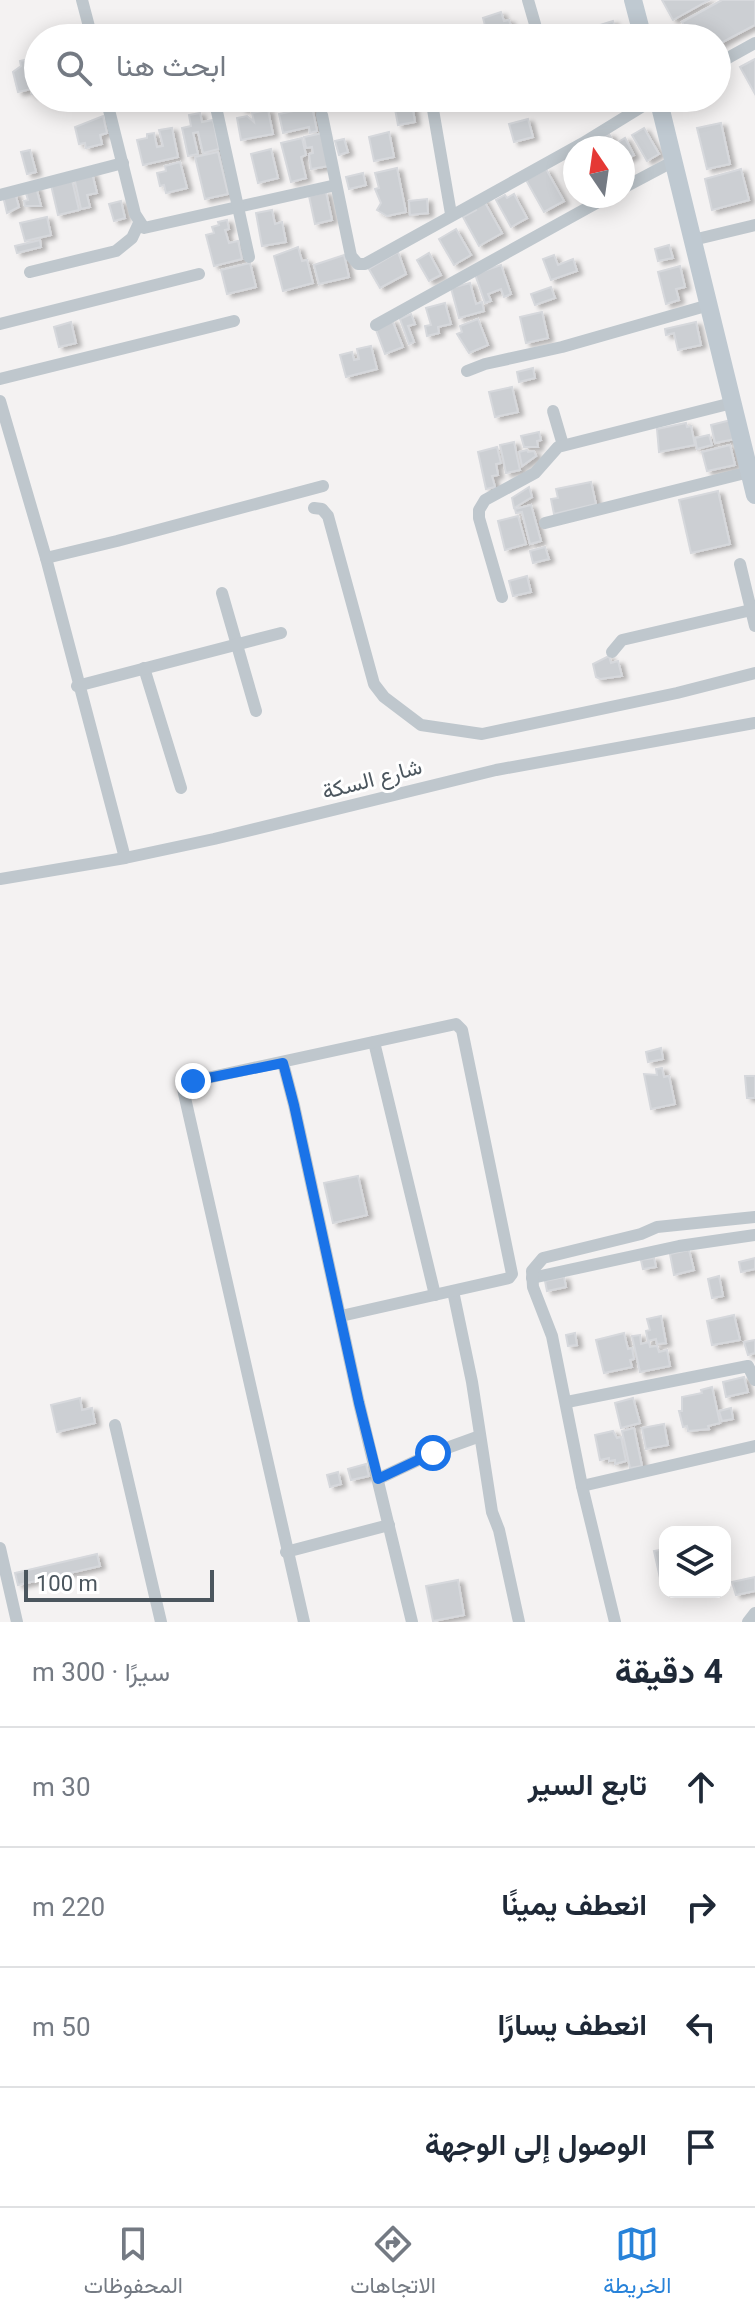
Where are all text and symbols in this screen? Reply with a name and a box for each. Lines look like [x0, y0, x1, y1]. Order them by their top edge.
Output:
search box [24, 24, 731, 112]
icon: search [52, 46, 96, 90]
text: ابحث هنا [116, 48, 226, 83]
north arrow [563, 136, 635, 208]
street label: شارع السكة [319, 754, 425, 806]
route end [175, 1063, 211, 1099]
route start [415, 1435, 451, 1471]
map controls [659, 1526, 731, 1598]
button: layers [659, 1526, 731, 1598]
scale bar [24, 1566, 214, 1602]
text: 100 m [36, 1571, 98, 1596]
text: 4 دقيقة [615, 1651, 723, 1691]
text: سيرًا · 300 m [32, 1657, 170, 1687]
icon: ahead [679, 1765, 723, 1809]
text: تابع السير [528, 1767, 647, 1802]
text: 30 m [32, 1772, 91, 1802]
icon: right [679, 1885, 723, 1929]
text: انعطف يمينًا [501, 1887, 647, 1922]
text: 220 m [32, 1892, 105, 1922]
icon: left [679, 2005, 723, 2049]
text: انعطف يسارًا [498, 2007, 647, 2042]
text: 50 m [32, 2012, 91, 2042]
icon: arrive [679, 2125, 723, 2169]
text: الوصول إلى الوجهة [425, 2127, 647, 2162]
tab: المحفوظات [84, 2222, 183, 2305]
tab: الاتجاهات [350, 2222, 436, 2305]
tab: الخريطة [603, 2222, 671, 2305]

